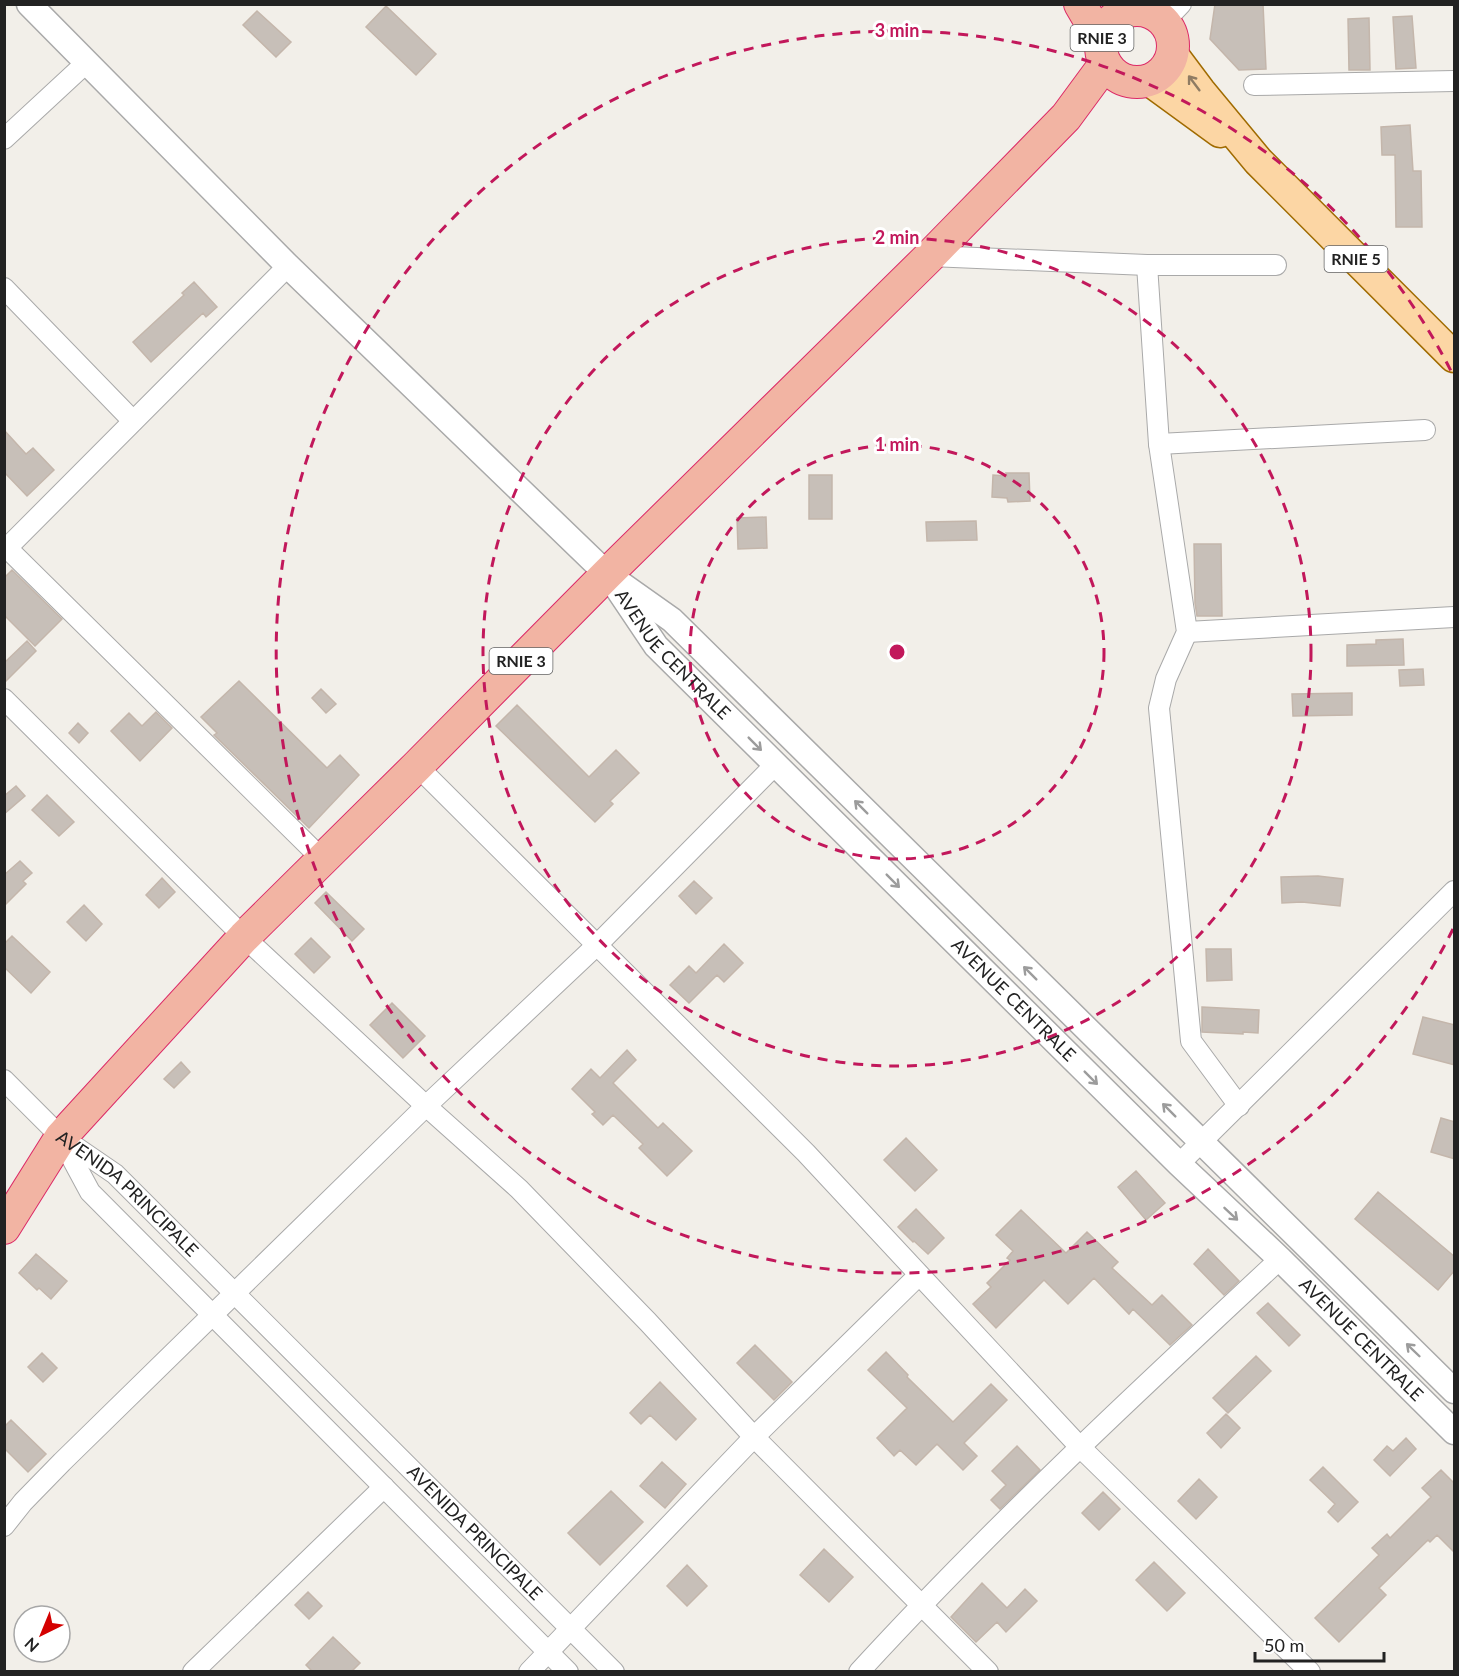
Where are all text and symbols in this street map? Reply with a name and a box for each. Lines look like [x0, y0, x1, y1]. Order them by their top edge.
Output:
text: 3 min [875, 19, 919, 41]
road number: RNIE 3 [1070, 25, 1134, 51]
one-way arrow [1188, 76, 1200, 92]
text: 2 min [875, 226, 919, 248]
road number: RNIE 5 [1324, 246, 1388, 272]
text: 1 min [875, 433, 919, 455]
street label: AVENUE CENTRALE [611, 585, 735, 723]
centre of rings [887, 642, 907, 662]
road number: RNIE 3 [490, 648, 552, 674]
one-way arrow [747, 737, 762, 752]
one-way arrow [853, 800, 868, 814]
one-way arrow [886, 874, 901, 889]
street label: AVENUE CENTRALE [948, 933, 1081, 1065]
one-way arrow [1022, 966, 1037, 981]
one-way arrow [1084, 1070, 1099, 1085]
one-way arrow [1161, 1103, 1176, 1118]
street label: AVENIDA PRINCIPALE [52, 1125, 203, 1261]
one-way arrow [1224, 1206, 1239, 1221]
street label: AVENUE CENTRALE [1295, 1273, 1428, 1405]
one-way arrow [1405, 1342, 1420, 1357]
street label: AVENIDA PRINCIPALE [403, 1460, 547, 1604]
north arrow [12, 1604, 72, 1664]
scale bar [1255, 1625, 1384, 1663]
text: N [20, 1634, 42, 1656]
text: 50 m [1264, 1634, 1304, 1656]

